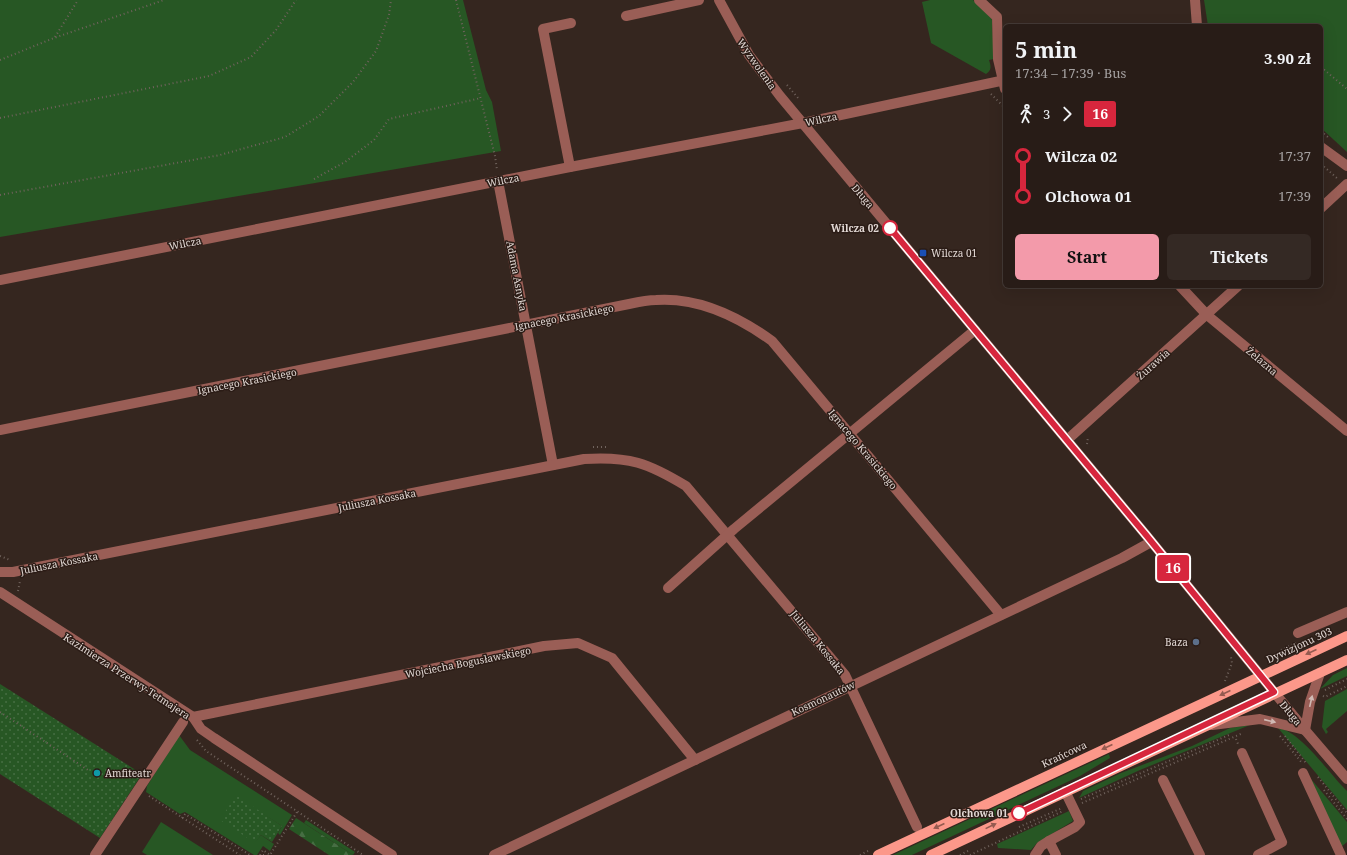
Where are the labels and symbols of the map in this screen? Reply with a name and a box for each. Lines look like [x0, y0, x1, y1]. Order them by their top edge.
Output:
street label: Wyzwolenia [734, 36, 780, 93]
street label: Wilcza [804, 109, 839, 129]
street label: Wilcza [486, 170, 521, 190]
street label: Długa [849, 181, 878, 211]
marker: Wilcza 02 [882, 220, 898, 236]
place label: Wilcza 02 [831, 221, 879, 235]
street label: Wilcza [168, 233, 203, 253]
street label: Adama Asnyka [503, 240, 531, 313]
place label: Wilcza 01 [931, 246, 977, 260]
marker: Wilcza 01 [918, 248, 928, 258]
street label: Ignacego Krasickiego [513, 301, 615, 333]
street label: Żelazna [1243, 344, 1281, 379]
street label: Żurawia [1133, 345, 1173, 383]
street label: Ignacego Krasickiego [196, 365, 298, 397]
street label: Ignacego Krasickiego [825, 406, 901, 492]
street label: Juliusza Kossaka [336, 486, 418, 515]
street label: Juliusza Kossaka [18, 549, 100, 578]
line badge: 16 [1155, 555, 1191, 581]
street label: Juliusza Kossaka [787, 606, 849, 677]
street label: Dywizjonu 303 [1264, 624, 1334, 666]
street label: Kazimierza Przerwy-Tetmajera [61, 630, 193, 722]
place label: Baza [1165, 635, 1188, 649]
marker: Baza [1191, 637, 1201, 647]
street label: Wojciecha Bogusławskiego [404, 643, 532, 681]
one-way arrow [1306, 649, 1317, 655]
street label: Kosmonautów [789, 677, 857, 719]
one-way arrow [1220, 690, 1231, 696]
one-way arrow [1308, 695, 1314, 707]
street label: Długa [1277, 698, 1305, 729]
one-way arrow [1265, 718, 1277, 724]
street label: Krańcowa [1039, 737, 1089, 771]
one-way arrow [1102, 744, 1113, 750]
place label: Amfiteatr [105, 766, 151, 780]
marker: Amfiteatr [92, 768, 102, 778]
marker: Olchowa 01 [1011, 805, 1027, 821]
place label: Olchowa 01 [950, 806, 1008, 820]
one-way arrow [933, 823, 944, 829]
one-way arrow [986, 823, 997, 829]

